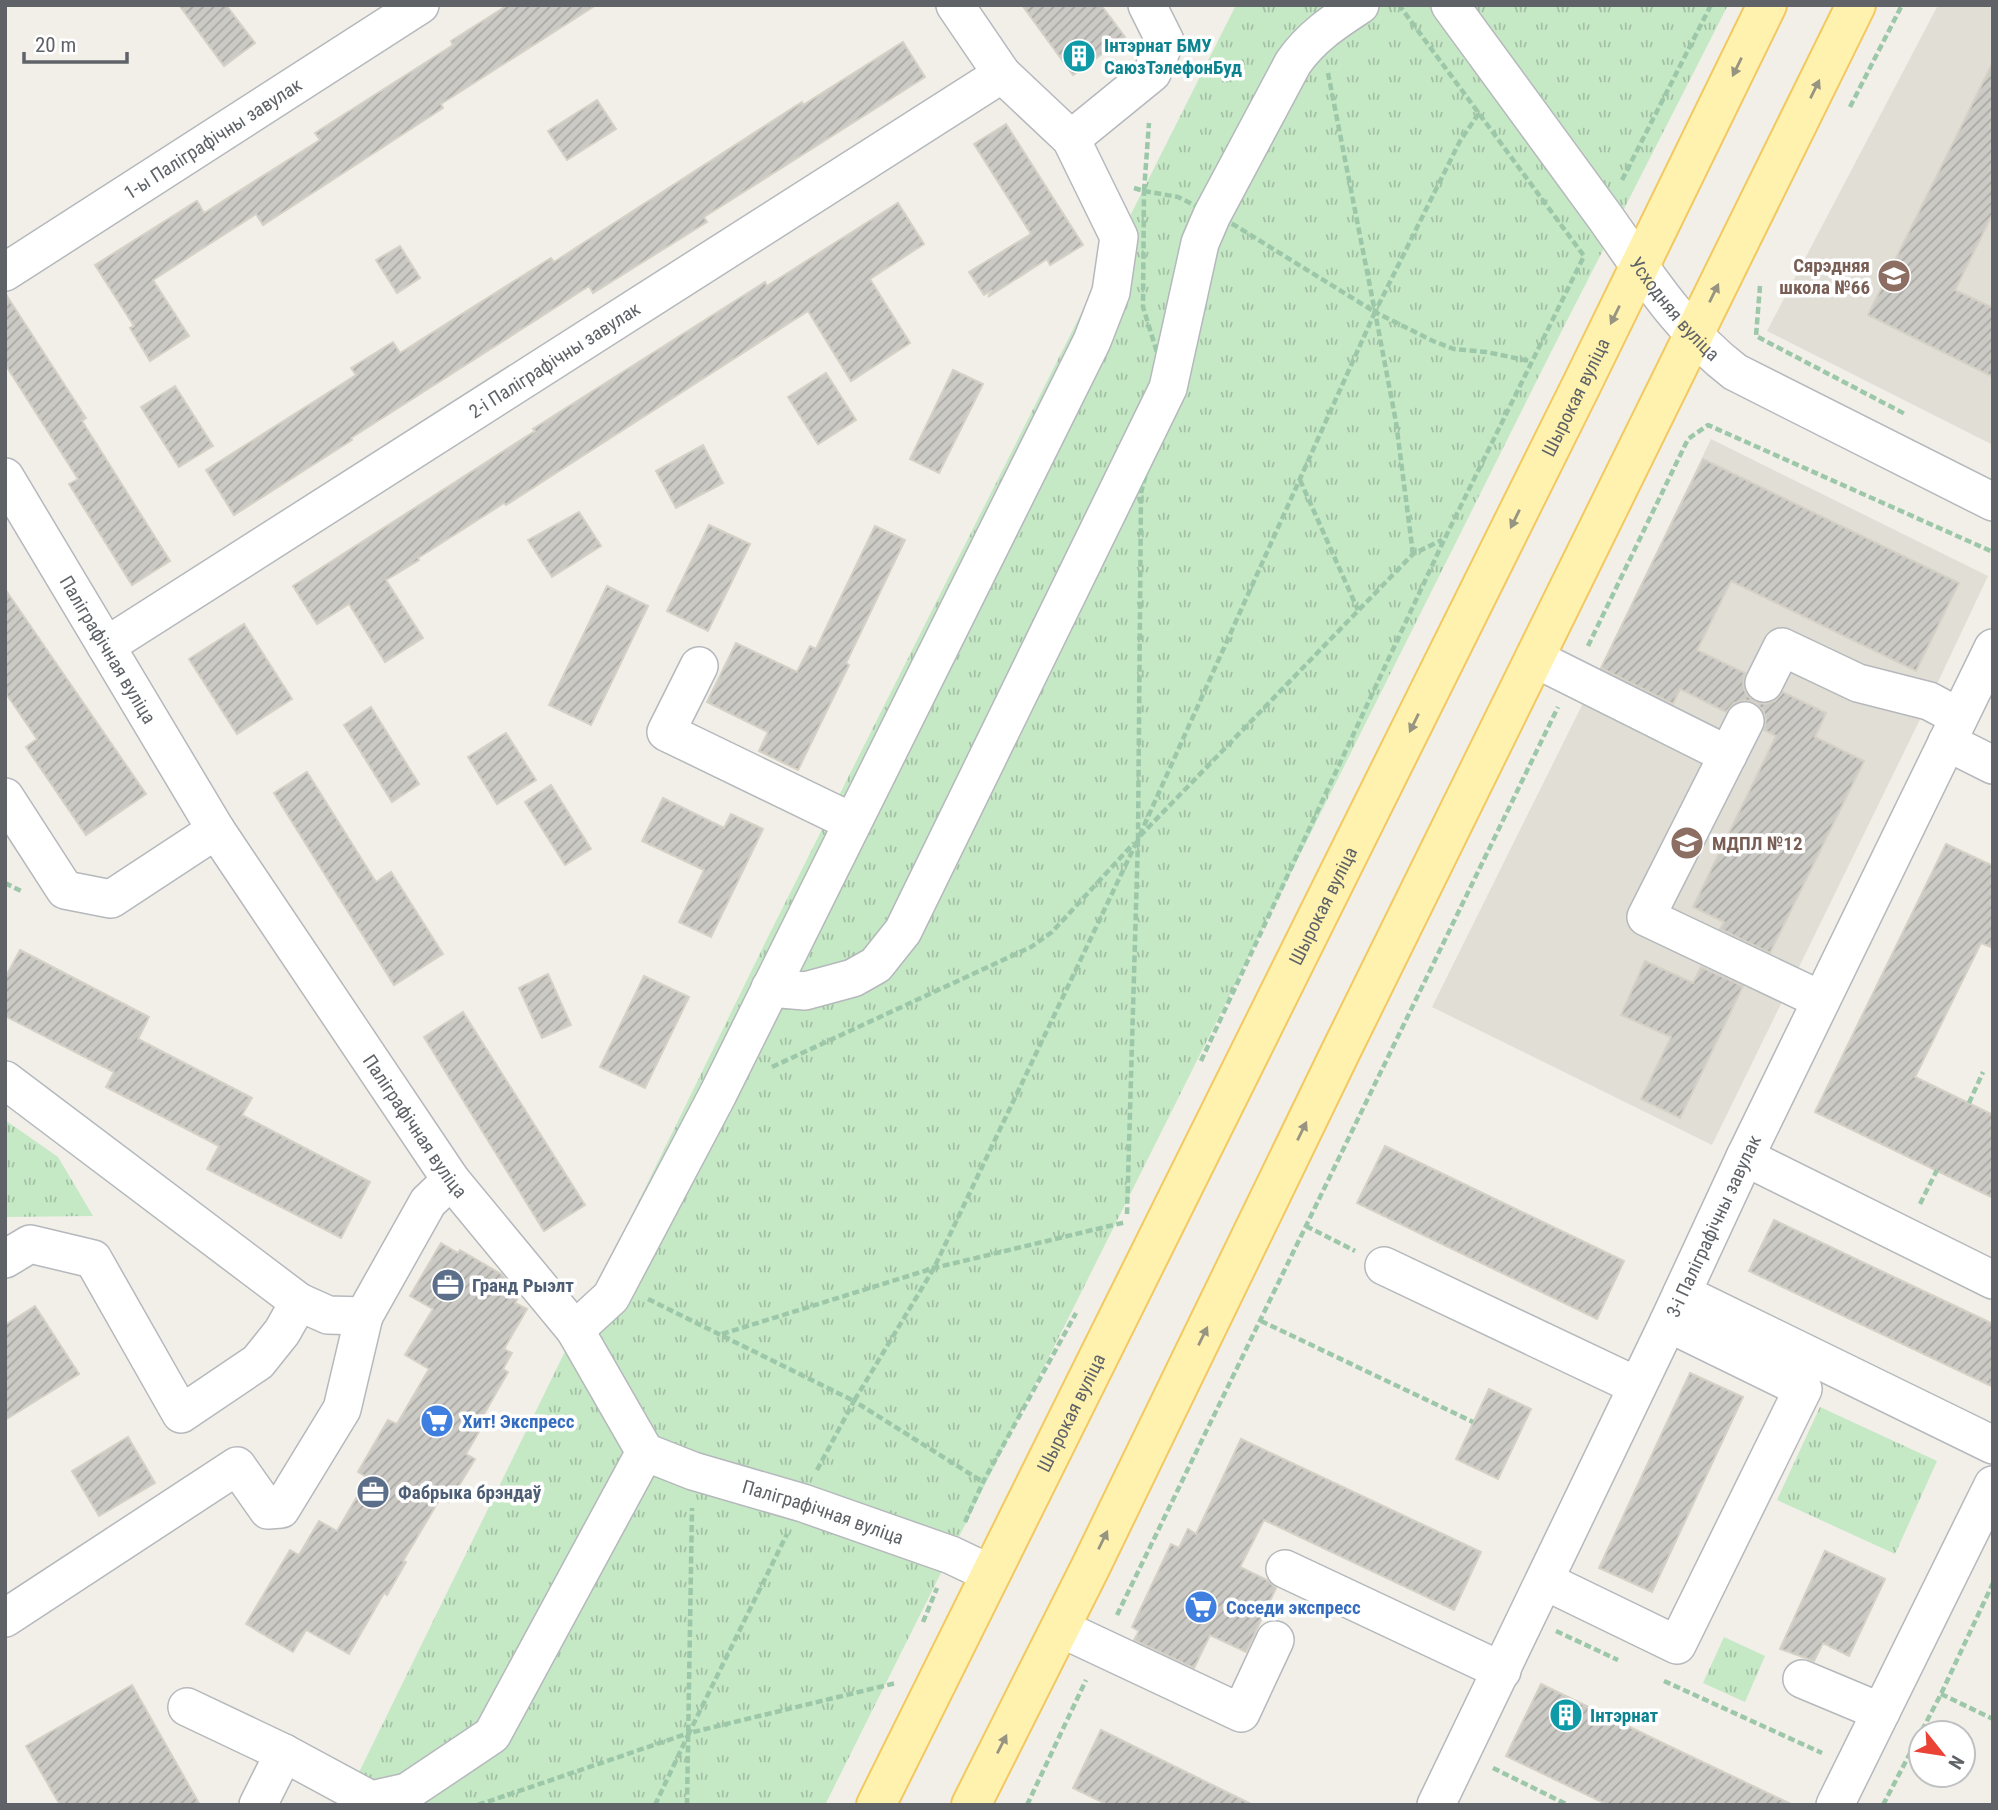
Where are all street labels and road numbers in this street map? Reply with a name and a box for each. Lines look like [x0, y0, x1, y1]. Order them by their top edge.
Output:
street label: 1-ы Паліграфічны завулак [119, 73, 306, 204]
street label: Усходняя вуліца [1625, 252, 1725, 365]
street label: 2-і Паліграфічны завулак [465, 297, 644, 423]
street label: Шырокая вуліца [1536, 334, 1614, 460]
street label: Паліграфічная вуліца [55, 571, 161, 728]
street label: Шырокая вуліца [1284, 843, 1362, 969]
street label: Паліграфічная вуліца [358, 1050, 472, 1202]
street label: 3-і Паліграфічны завулак [1661, 1131, 1766, 1321]
street label: Шырокая вуліца [1032, 1350, 1110, 1476]
street label: Паліграфічная вуліца [740, 1474, 907, 1549]

